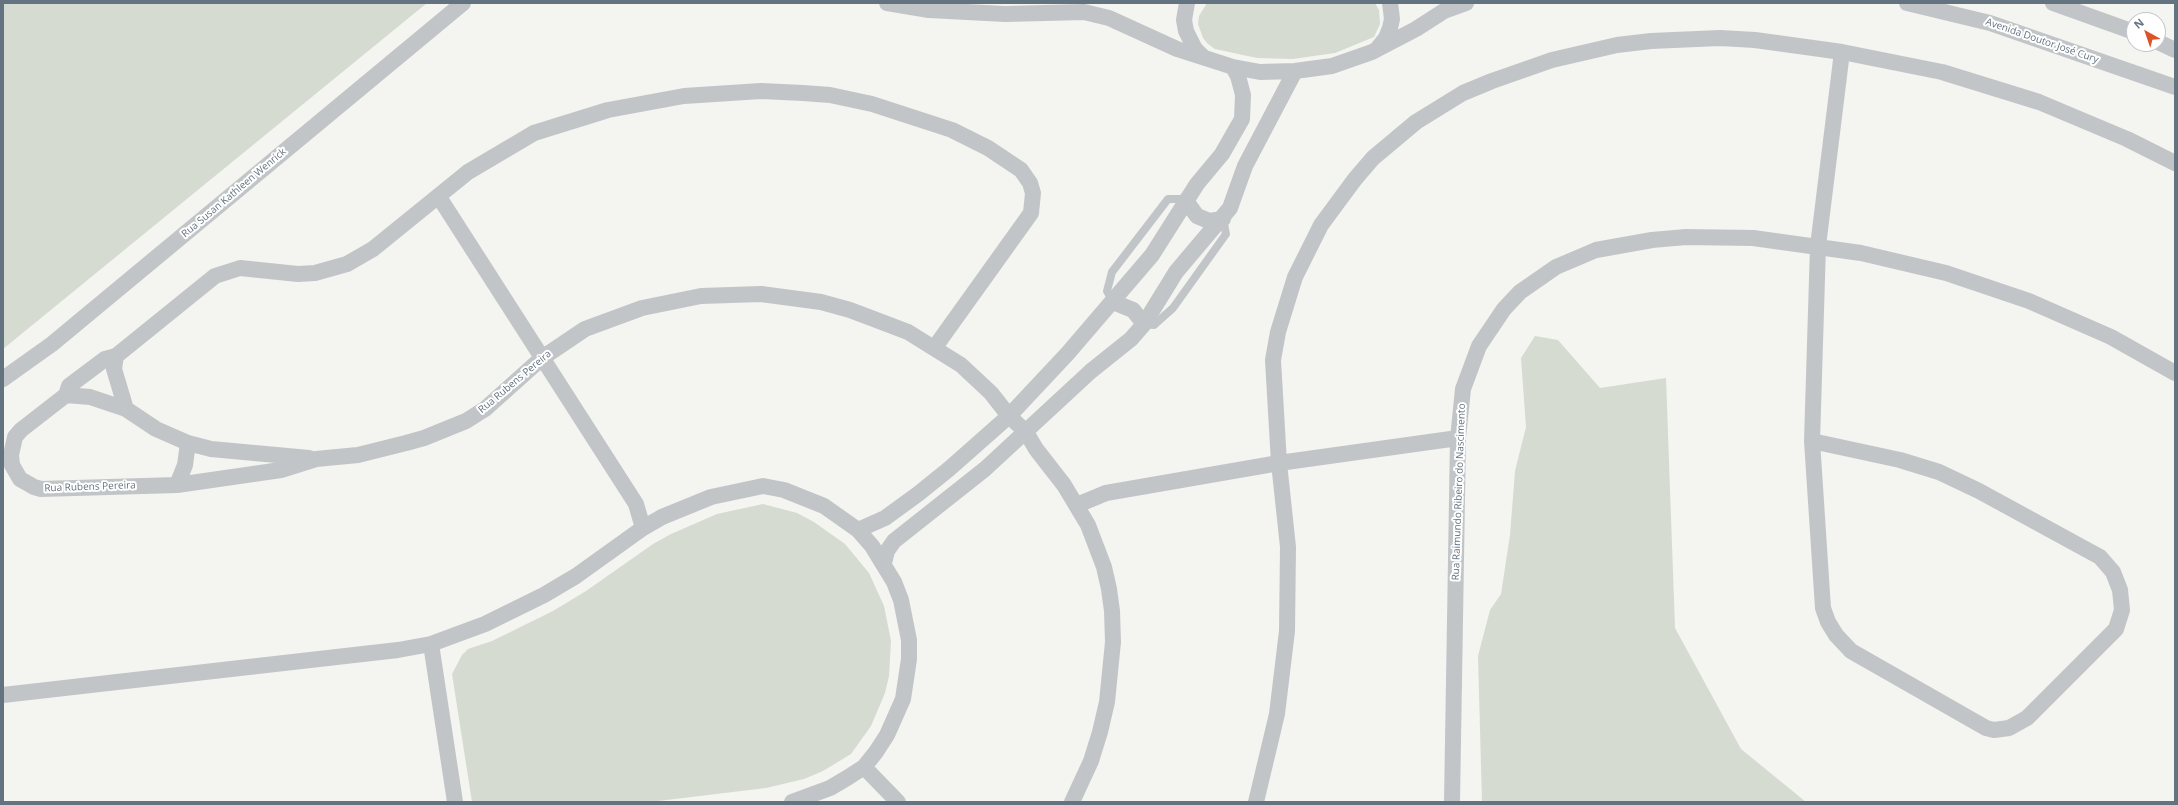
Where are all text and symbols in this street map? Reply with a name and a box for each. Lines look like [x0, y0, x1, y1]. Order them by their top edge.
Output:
north arrow [2126, 12, 2166, 52]
text: N [2130, 15, 2147, 32]
street label: Avenida Doutor José Cury [1984, 16, 2100, 66]
street label: Rua Susan Kathleen Wenrick [179, 146, 289, 240]
street label: Rua Rubens Pereira [476, 348, 554, 416]
street label: Rua Raimundo Ribeiro do Nascimento [1450, 403, 1468, 581]
street label: Rua Rubens Pereira [44, 479, 136, 495]

